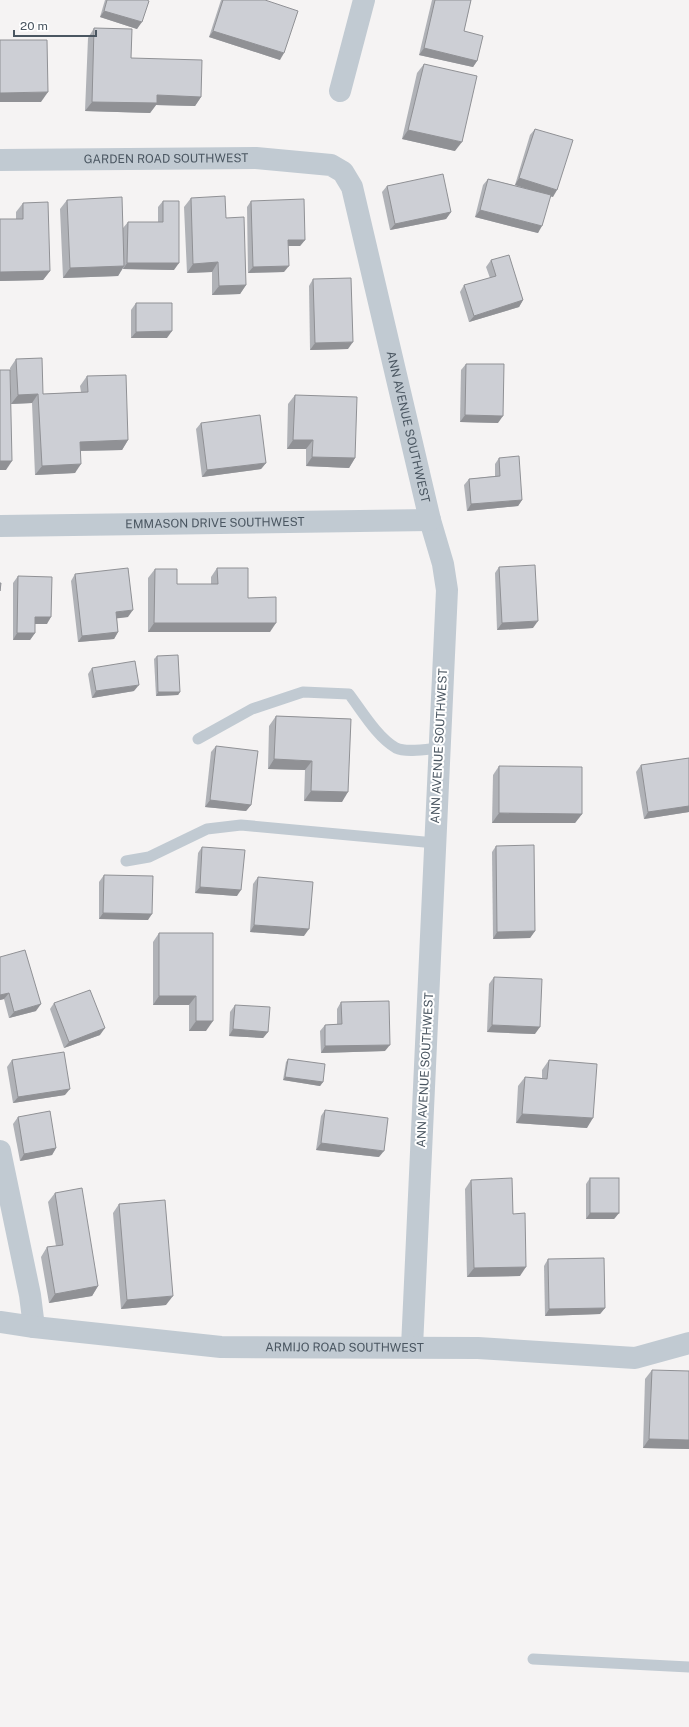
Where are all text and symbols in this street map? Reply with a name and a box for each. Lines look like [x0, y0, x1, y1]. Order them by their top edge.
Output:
scale bar [14, 12, 96, 38]
text: 20 m [20, 19, 48, 33]
street label: GARDEN ROAD SOUTHWEST [84, 151, 248, 166]
street label: ANN AVENUE SOUTHWEST [384, 350, 433, 504]
street label: EMMASON DRIVE SOUTHWEST [125, 515, 305, 531]
street label: ANN AVENUE SOUTHWEST [428, 668, 450, 824]
street label: ANN AVENUE SOUTHWEST [414, 992, 436, 1148]
street label: ARMIJO ROAD SOUTHWEST [265, 1340, 424, 1355]

